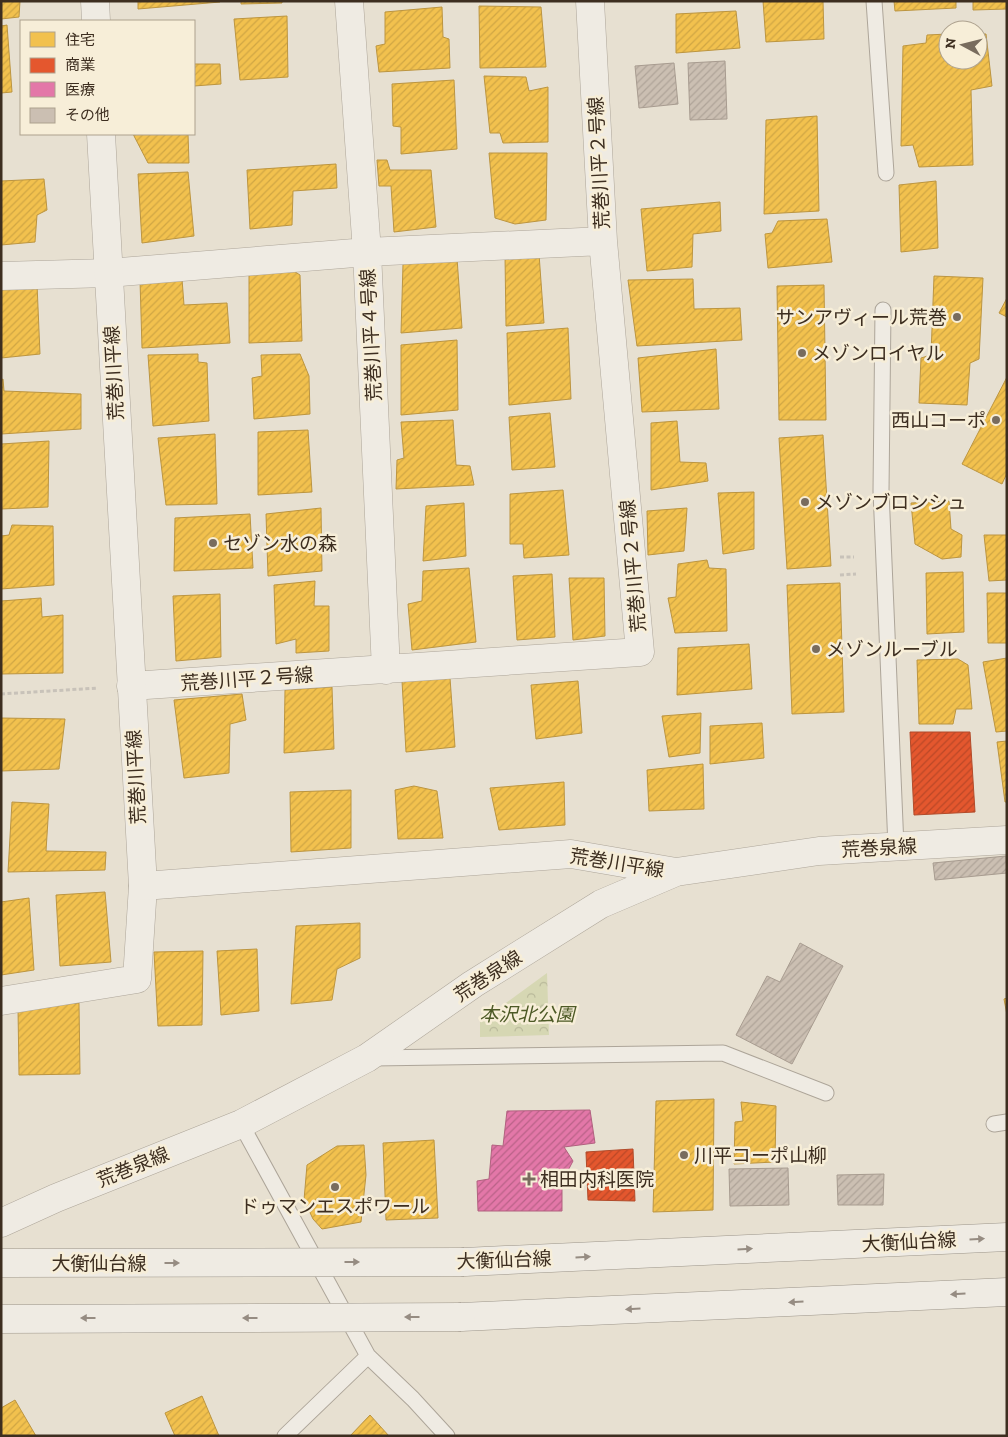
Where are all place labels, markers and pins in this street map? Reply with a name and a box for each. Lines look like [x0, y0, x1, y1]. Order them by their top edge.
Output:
place label: サンアヴィール荒巻 [776, 306, 947, 329]
marker: サンアヴィール荒巻 [951, 311, 963, 323]
place label: メゾンロイヤル [812, 342, 944, 365]
marker: メゾンロイヤル [796, 347, 808, 359]
place label: 西山コーポ [891, 409, 986, 432]
marker: 西山コーポ [990, 414, 1002, 426]
place label: メゾンブロンシュ [815, 491, 966, 514]
marker: メゾンブロンシュ [799, 496, 811, 508]
place label: セゾン水の森 [223, 532, 337, 555]
marker: セゾン水の森 [207, 537, 219, 549]
place label: メゾンルーブル [826, 638, 958, 661]
marker: メゾンルーブル [810, 643, 822, 655]
place label: 川平コーポ山柳 [694, 1144, 827, 1167]
marker: 川平コーポ山柳 [678, 1149, 690, 1161]
place label: 相田内科医院 [540, 1168, 654, 1191]
marker: 相田内科医院 [522, 1172, 536, 1186]
marker: ドゥマンエスポワール [329, 1181, 341, 1193]
place label: ドゥマンエスポワール [240, 1195, 430, 1218]

